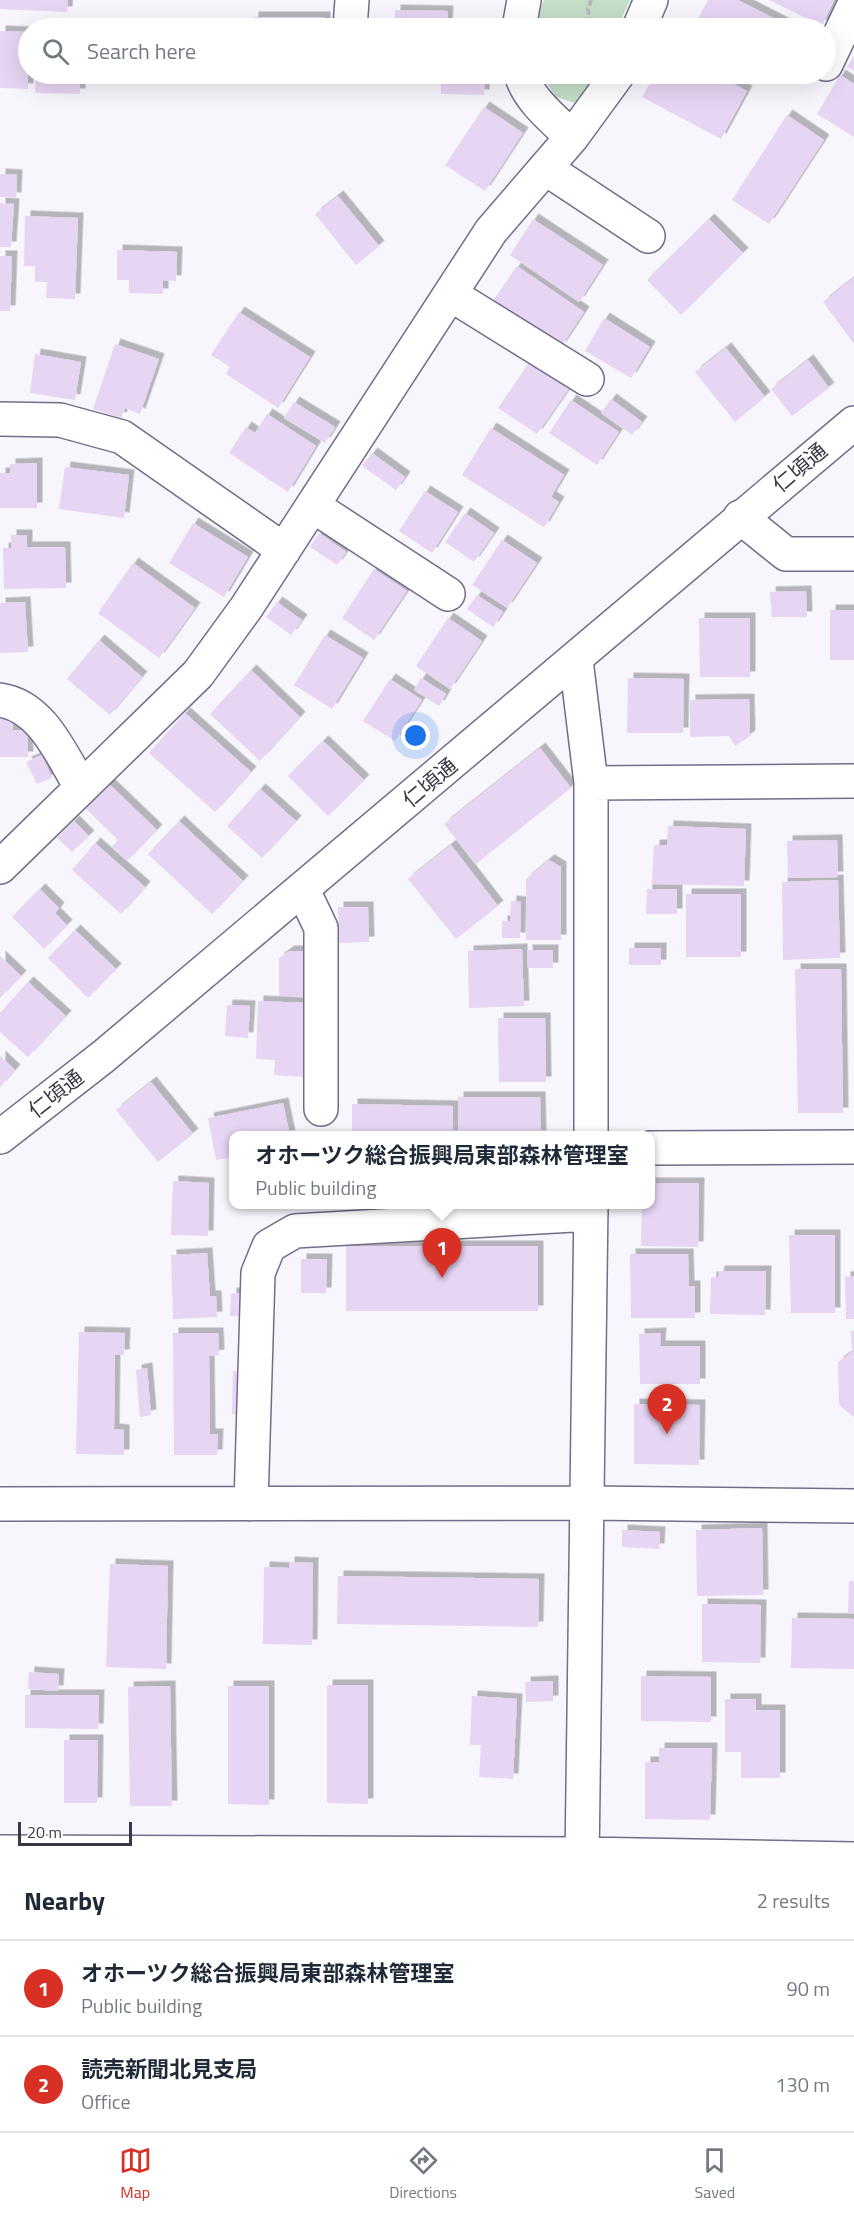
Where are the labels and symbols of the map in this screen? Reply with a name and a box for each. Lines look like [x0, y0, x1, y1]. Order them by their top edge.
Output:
street label: 仁頃通 [765, 435, 834, 500]
your location [401, 721, 430, 750]
street label: 仁頃通 [395, 750, 464, 815]
street label: 仁頃通 [21, 1061, 90, 1125]
pin: 1 [422, 1228, 462, 1278]
pin: 2 [648, 1384, 686, 1434]
scale bar [18, 1819, 132, 1846]

